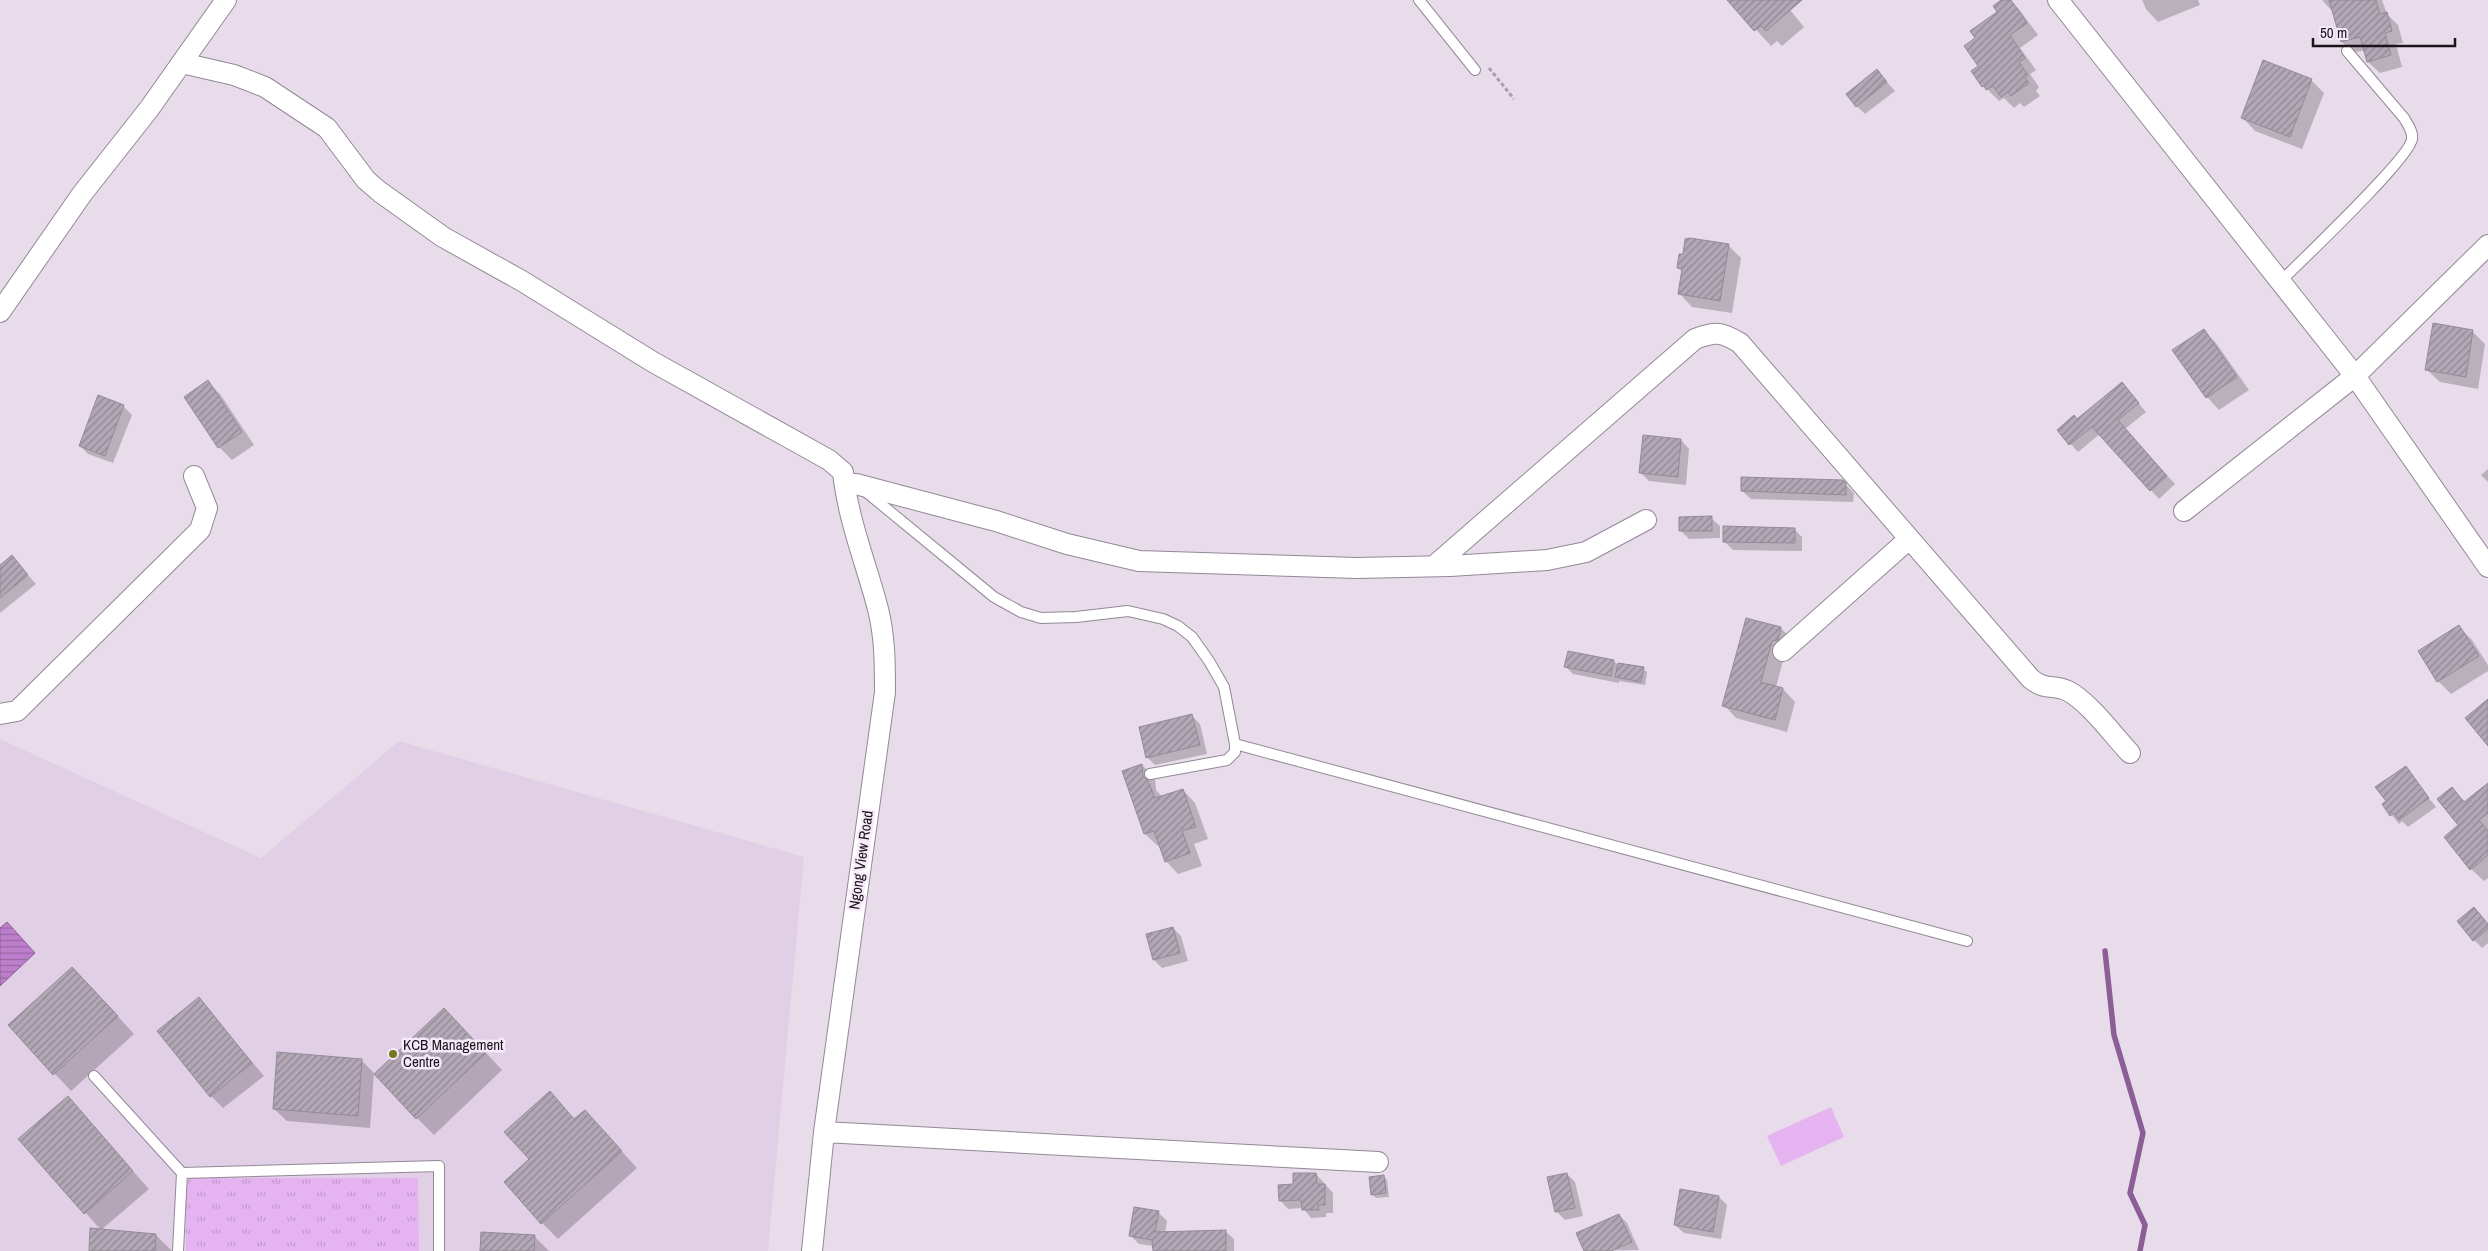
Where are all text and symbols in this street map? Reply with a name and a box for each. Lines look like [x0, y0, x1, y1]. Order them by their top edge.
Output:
scale bar [2313, 15, 2456, 47]
text: 50 m [2320, 22, 2347, 43]
street label: Ngong View Road [843, 809, 878, 911]
place label: KCB Management Centre [403, 1034, 504, 1072]
marker: KCB Management Centre [387, 1048, 399, 1060]

